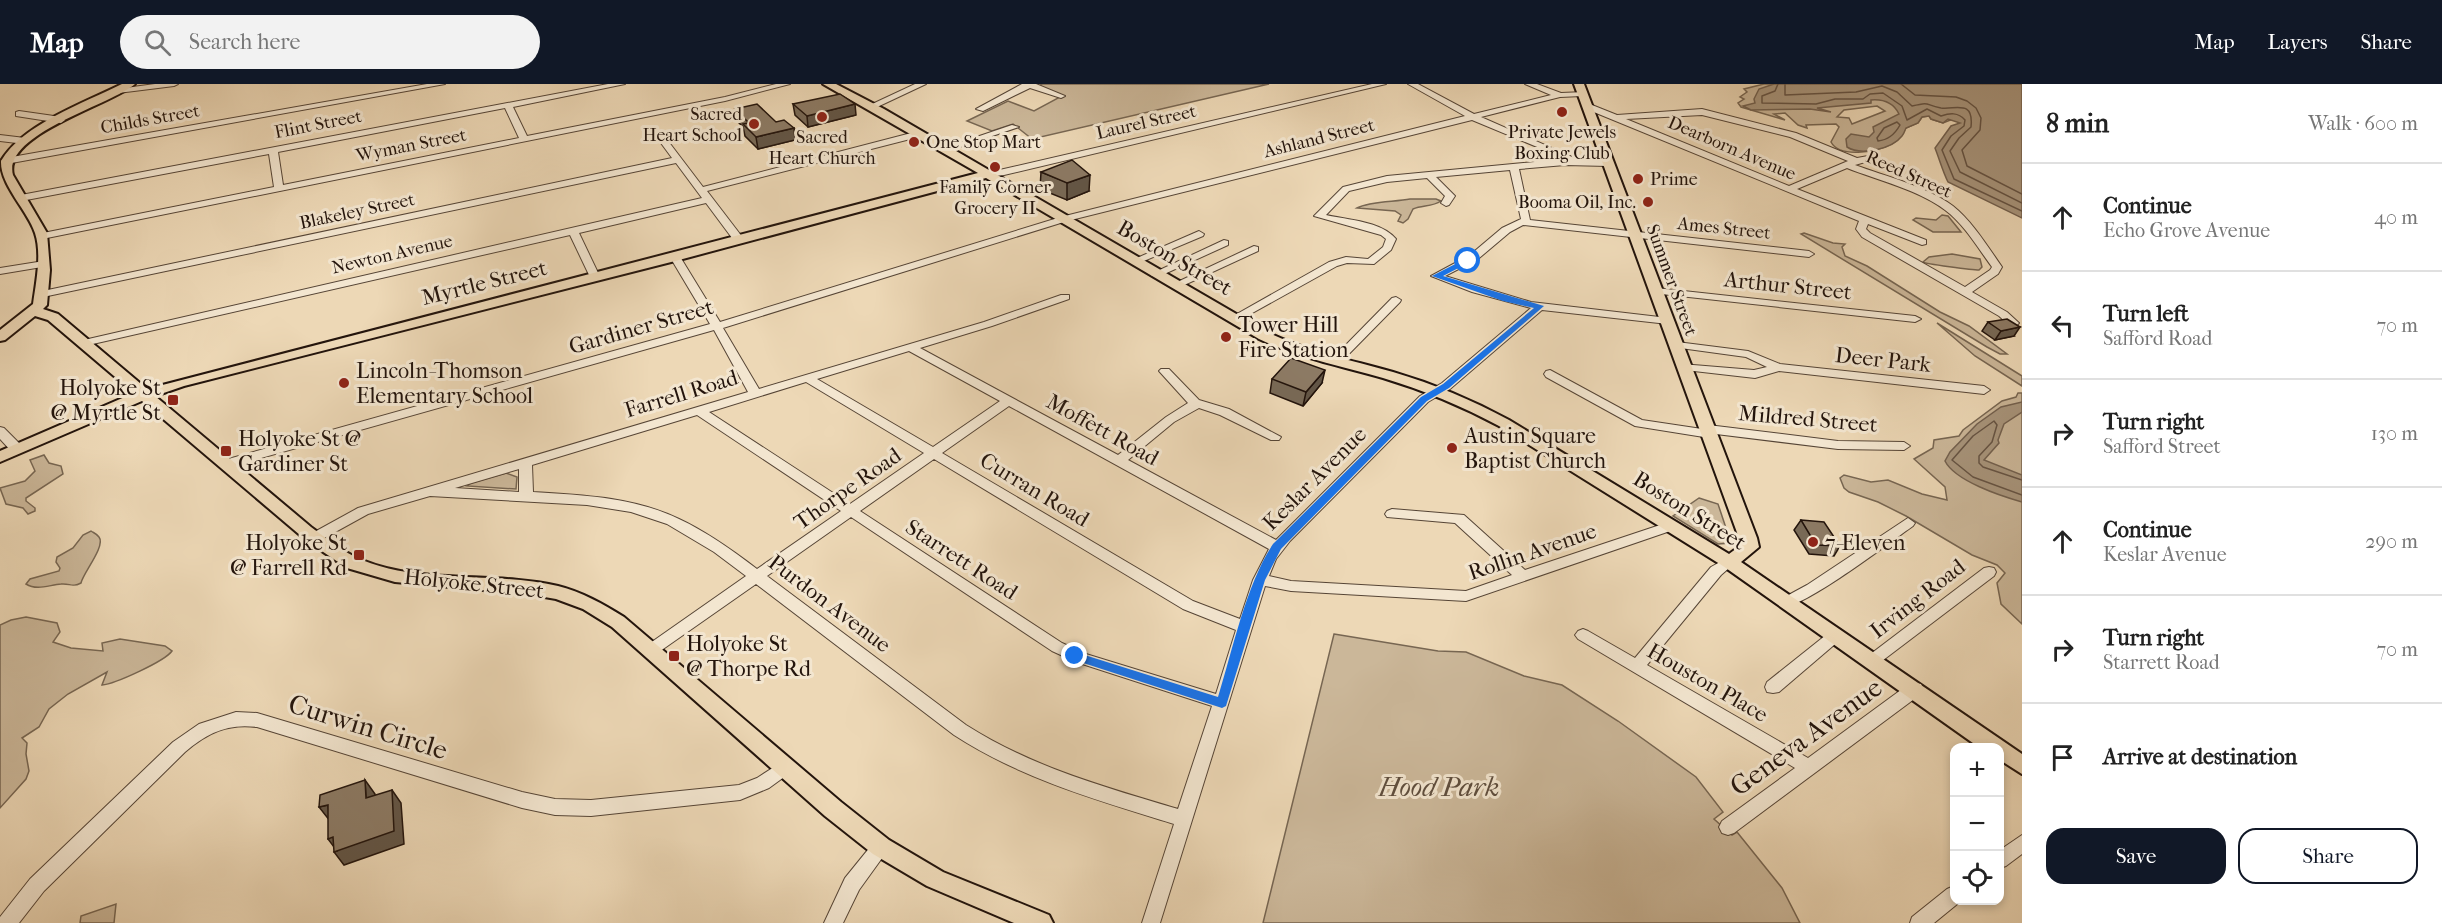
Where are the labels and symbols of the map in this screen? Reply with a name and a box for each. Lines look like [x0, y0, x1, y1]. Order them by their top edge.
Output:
street label: Childs Street [99, 100, 202, 139]
street label: Laurel Street [1094, 101, 1199, 144]
place label: Sacred Heart School [642, 104, 742, 146]
marker: Private Jewels Boxing Club [1555, 105, 1569, 119]
street label: Flint Street [273, 106, 364, 143]
marker: Sacred Heart Church [815, 110, 829, 124]
street label: Dearborn Avenue [1665, 112, 1799, 185]
street label: Ashland Street [1261, 114, 1377, 163]
marker: Sacred Heart School [747, 117, 761, 131]
place label: Private Jewels Boxing Club [1508, 122, 1617, 164]
street label: Wyman Street [353, 124, 469, 167]
place label: Sacred Heart Church [768, 127, 876, 169]
place label: One Stop Mart [926, 132, 1041, 153]
marker: One Stop Mart [907, 135, 921, 149]
street label: Reed Street [1863, 146, 1956, 203]
marker: Family Corner Grocery II [988, 160, 1002, 174]
place label: Prime [1650, 169, 1698, 190]
marker: Prime [1631, 172, 1645, 186]
place label: Family Corner Grocery II [939, 177, 1051, 219]
street label: Blakeley Street [298, 189, 417, 234]
place label: Booma Oil, Inc. [1518, 192, 1636, 213]
marker: Booma Oil, Inc. [1641, 195, 1655, 209]
street label: Ames Street [1675, 213, 1772, 244]
street label: Boston Street [1113, 215, 1237, 301]
street label: Summer Street [1642, 222, 1702, 339]
street label: Newton Avenue [330, 230, 455, 279]
route start [1454, 247, 1480, 273]
street label: Myrtle Street [419, 255, 550, 311]
street label: Arthur Street [1722, 266, 1853, 306]
street label: Gardiner Street [566, 294, 717, 360]
place label: Tower Hill Fire Station [1238, 312, 1349, 363]
marker: Tower Hill Fire Station [1219, 330, 1233, 344]
street label: Deer Park [1834, 342, 1933, 378]
place label: Lincoln-Thomson Elementary School [356, 358, 533, 409]
street label: Farrell Road [622, 364, 742, 424]
place label: Holyoke St @ Myrtle St [50, 375, 161, 426]
marker: Lincoln-Thomson Elementary School [337, 376, 351, 390]
street label: Moffett Road [1042, 388, 1164, 472]
marker: Holyoke St @ Myrtle St [166, 393, 180, 407]
street label: Mildred Street [1737, 400, 1879, 438]
street label: Keslar Avenue [1257, 421, 1372, 536]
place label: Austin Square Baptist Church [1463, 423, 1607, 474]
place label: Holyoke St @ Gardiner St [238, 426, 361, 477]
marker: Austin Square Baptist Church [1445, 441, 1459, 455]
street label: Thorpe Road [789, 442, 907, 535]
marker: Holyoke St @ Gardiner St [219, 444, 233, 458]
street label: Curran Road [975, 447, 1095, 533]
street label: Boston Street [1628, 466, 1751, 556]
street label: Starrett Road [901, 514, 1023, 606]
street label: Rollin Avenue [1465, 518, 1600, 586]
place label: Holyoke St @ Farrell Rd [230, 530, 348, 581]
place label: 7-Eleven [1825, 530, 1906, 556]
marker: 7-Eleven [1806, 535, 1820, 549]
marker: Holyoke St @ Farrell Rd [352, 548, 366, 562]
street label: Purdon Avenue [763, 549, 896, 658]
street label: Irving Road [1865, 553, 1971, 644]
street label: Holyoke Street [403, 564, 545, 604]
place label: Holyoke St @ Thorpe Rd [686, 631, 812, 682]
street label: Houston Place [1642, 638, 1773, 728]
route end [1061, 642, 1087, 668]
marker: Holyoke St @ Thorpe Rd [667, 649, 681, 663]
street label: Geneva Avenue [1724, 671, 1888, 803]
street label: Curwin Circle [285, 688, 451, 766]
park label: Hood Park [1378, 771, 1499, 803]

